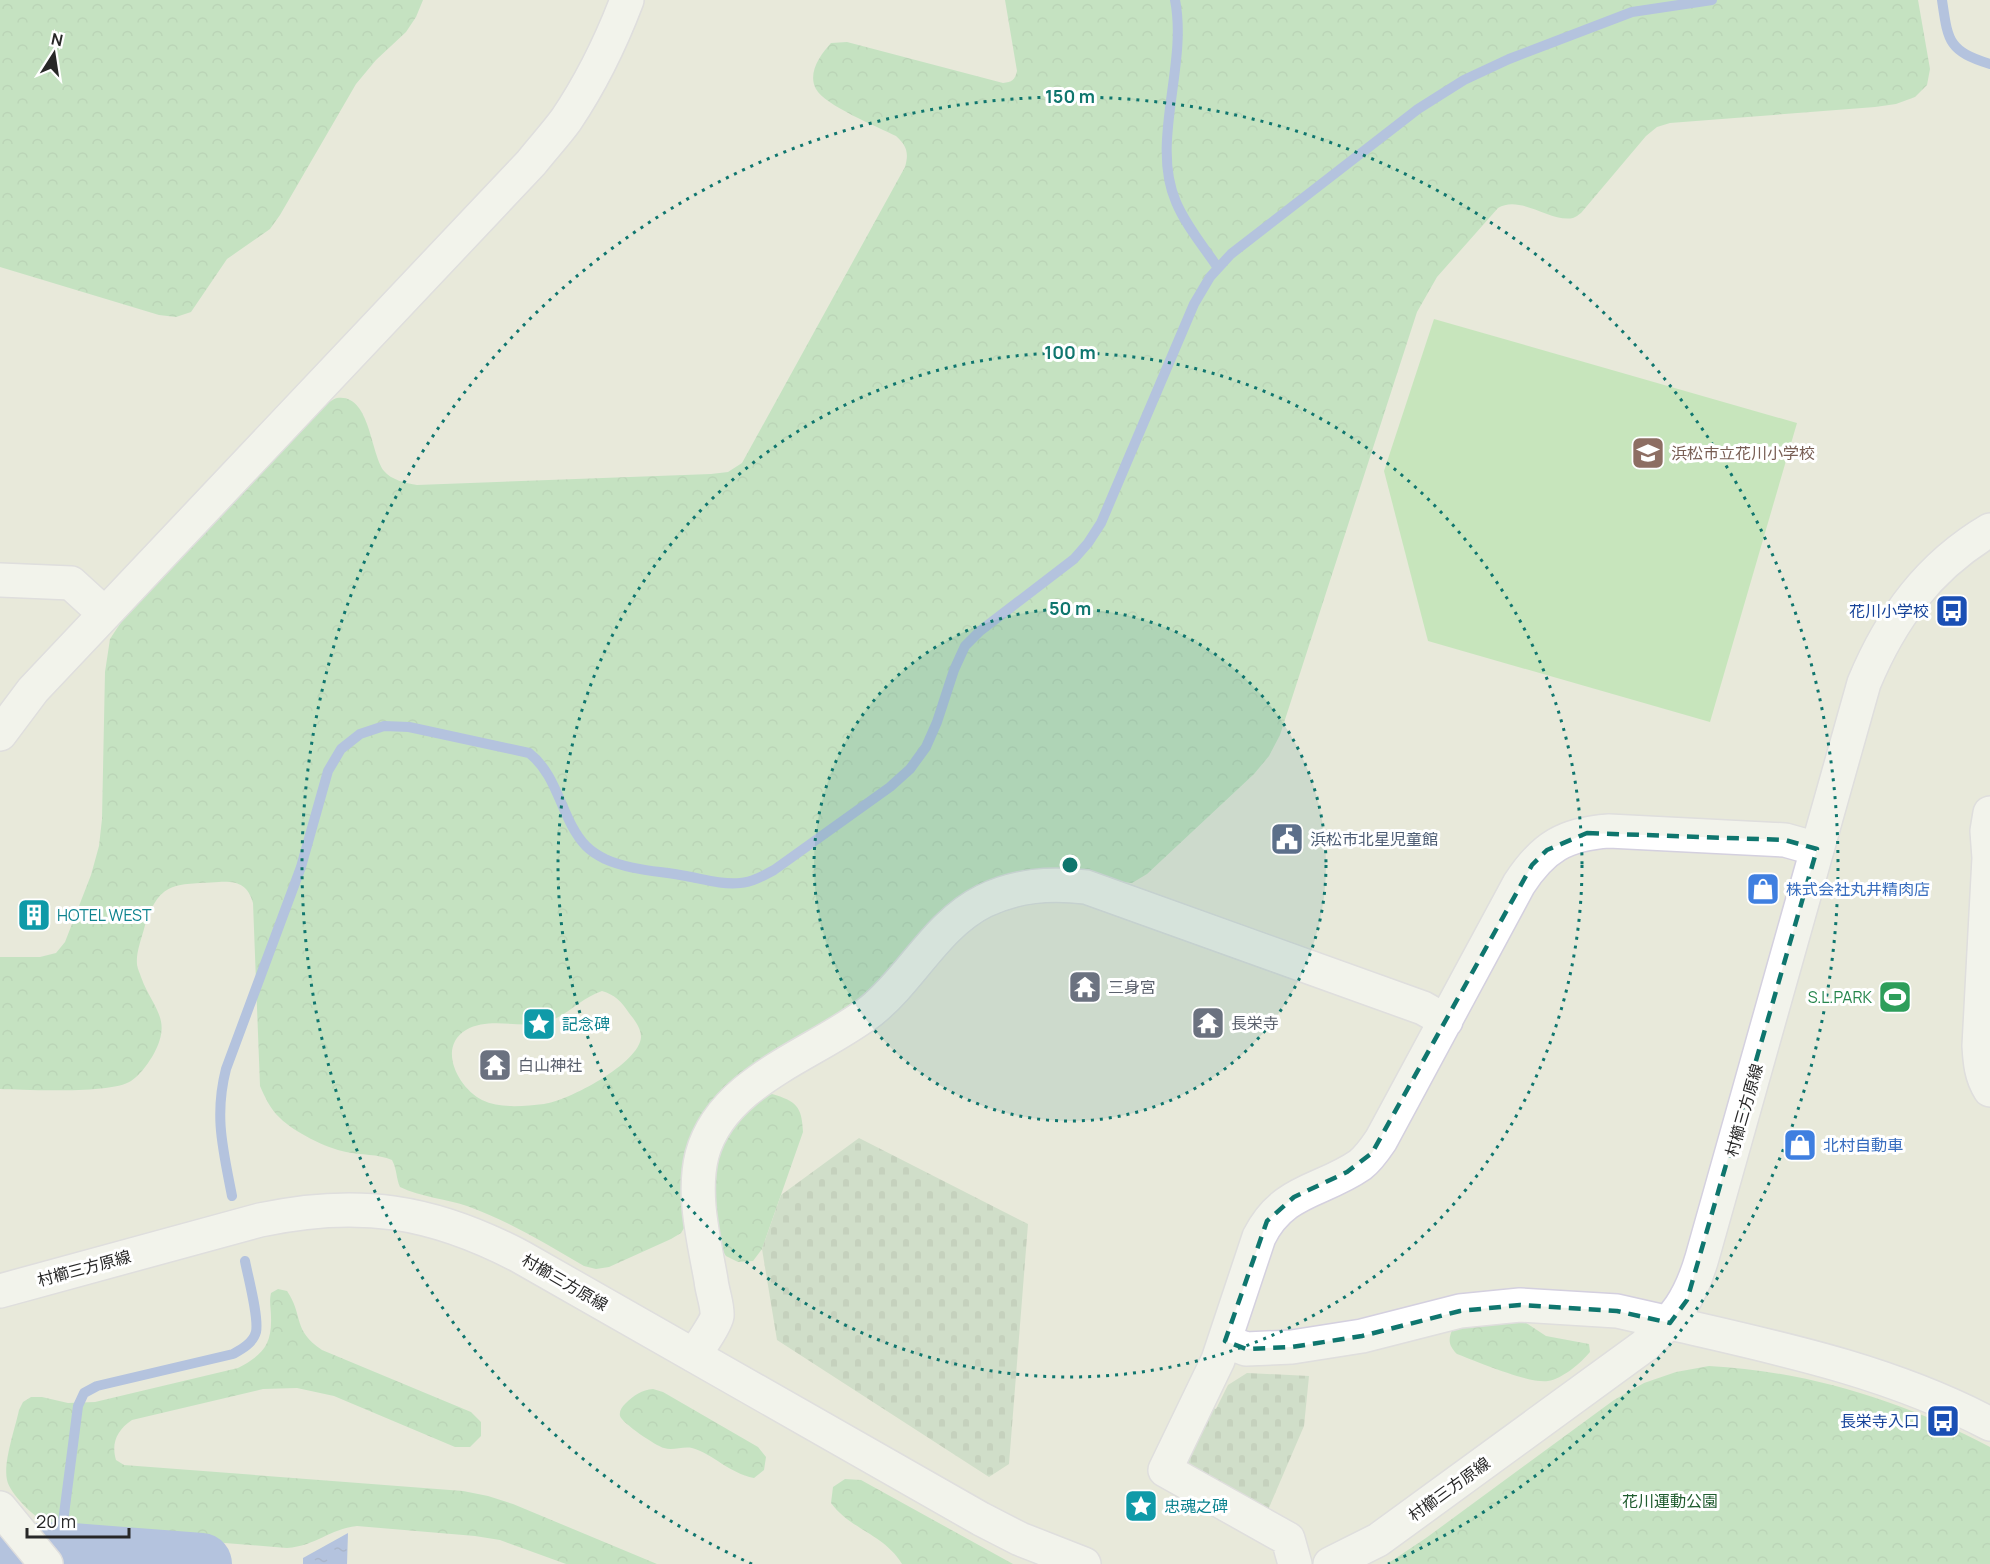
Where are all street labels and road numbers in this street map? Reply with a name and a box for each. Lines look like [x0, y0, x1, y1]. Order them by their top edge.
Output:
street label: 村櫛三方原線 [1720, 1061, 1768, 1159]
street label: 村櫛三方原線 [35, 1245, 133, 1291]
street label: 村櫛三方原線 [518, 1248, 612, 1316]
street label: 村櫛三方原線 [1404, 1452, 1494, 1526]

